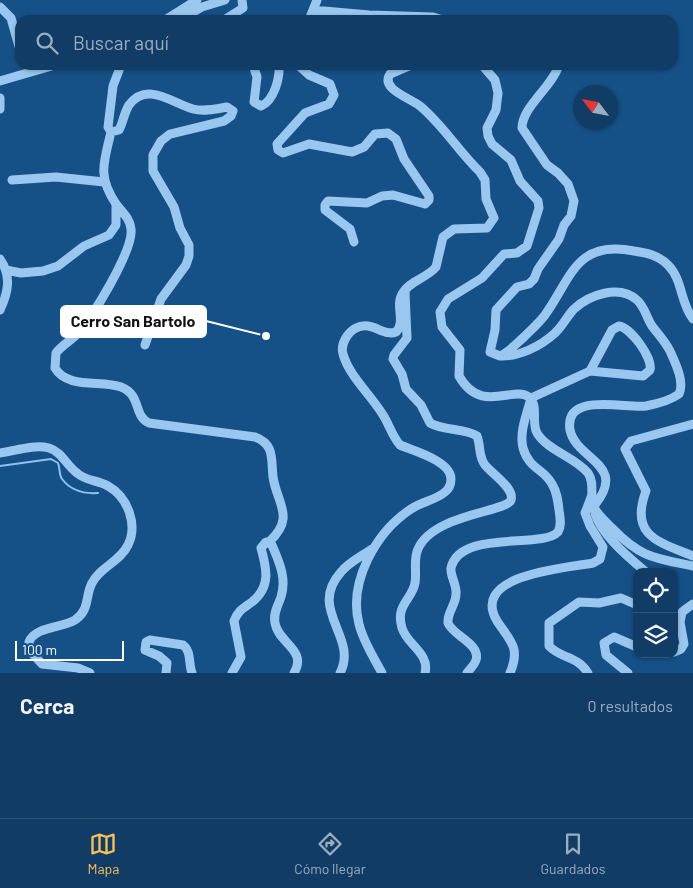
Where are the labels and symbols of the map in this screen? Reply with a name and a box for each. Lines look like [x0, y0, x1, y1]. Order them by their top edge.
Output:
north arrow [573, 85, 618, 130]
callout: Cerro San Bartolo [61, 306, 206, 337]
text: Cerro San Bartolo [71, 311, 195, 330]
scale bar [15, 638, 124, 661]

